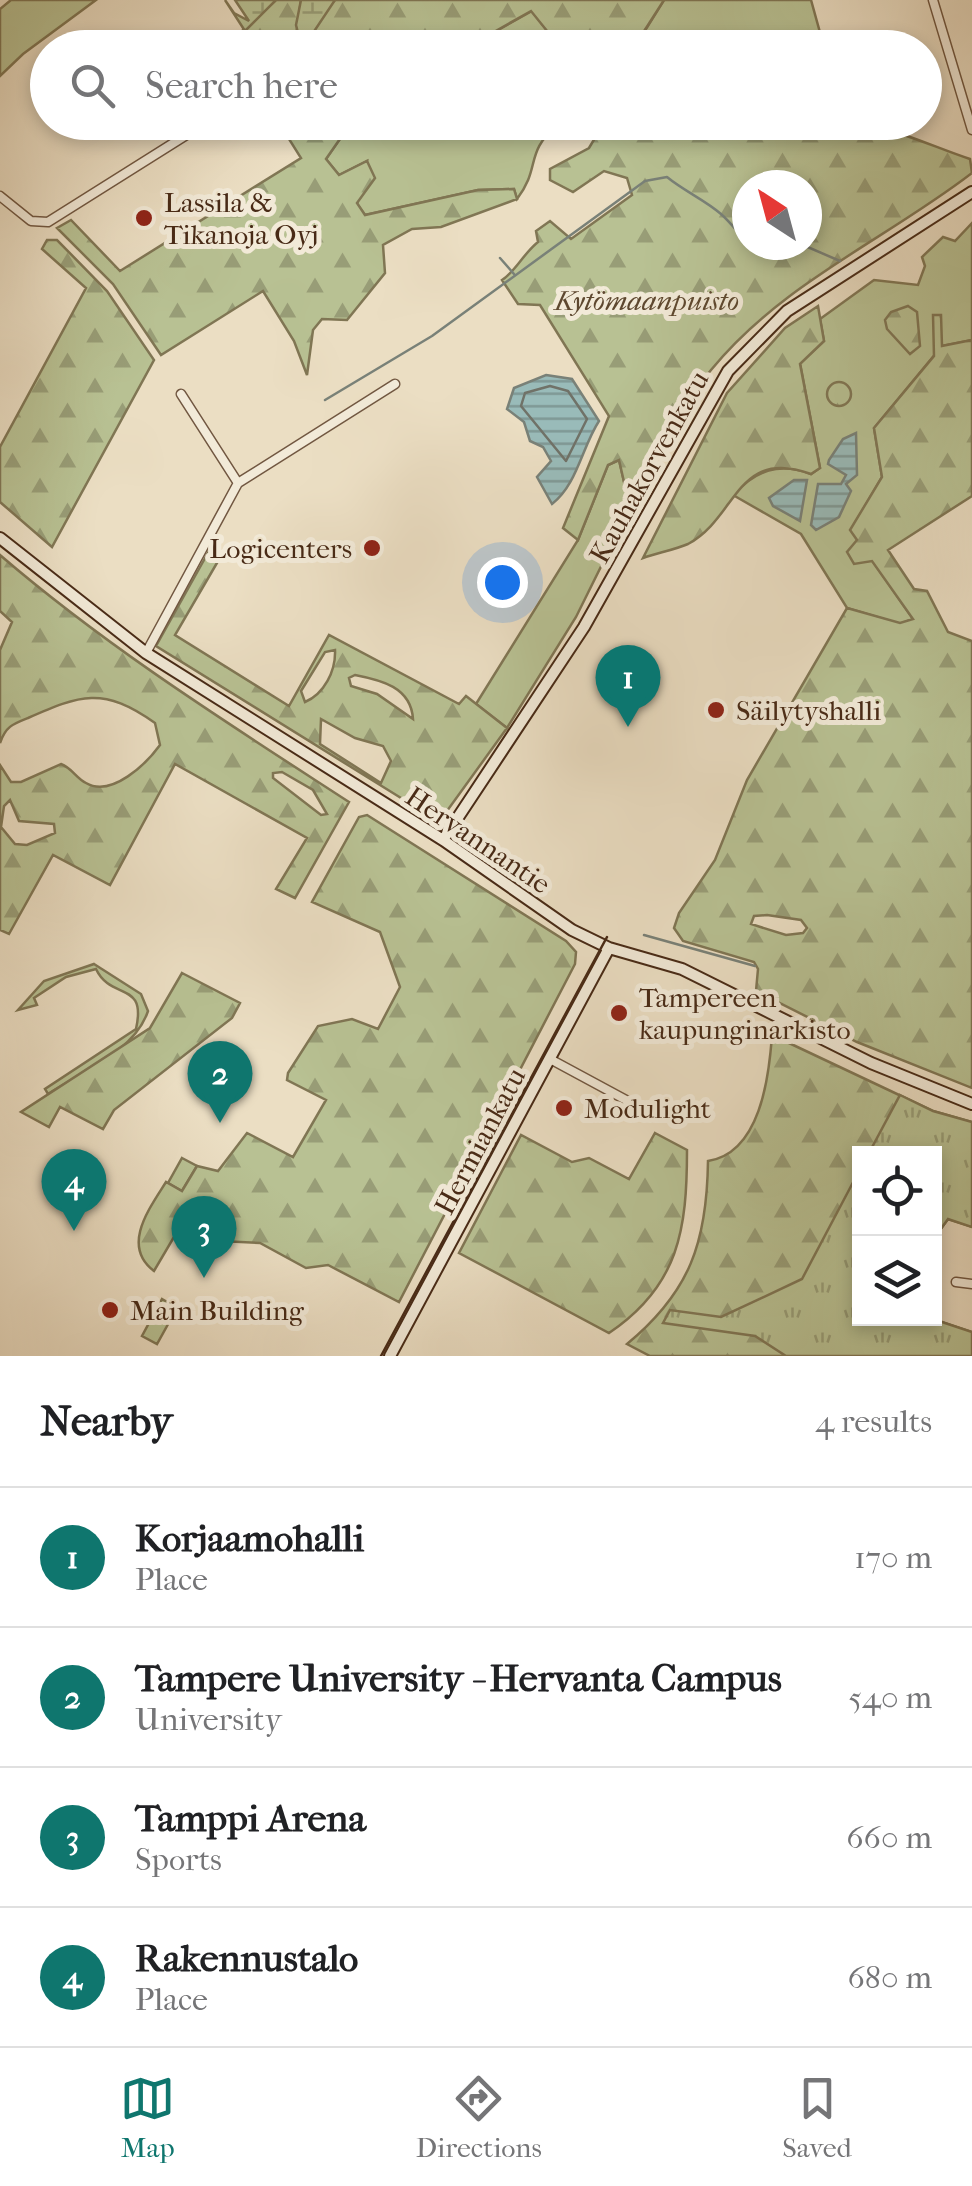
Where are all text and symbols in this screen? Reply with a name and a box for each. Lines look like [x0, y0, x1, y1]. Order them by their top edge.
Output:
search box [30, 30, 942, 140]
icon: search [65, 58, 120, 113]
text: Search here [145, 63, 338, 108]
north arrow [732, 170, 822, 260]
place label: Lassila & Tikanoja Oyj [164, 186, 318, 251]
marker: Lassila & Tikanoja Oyj [133, 207, 155, 229]
park label: Kytömaanpuisto [553, 284, 739, 317]
street label: Kauhakorvenkatu [583, 365, 716, 569]
place label: Logicenters [209, 532, 352, 565]
marker: Logicenters [361, 537, 383, 559]
your location [477, 557, 528, 608]
pin: 1 [596, 644, 660, 727]
place label: Säilytyshalli [736, 694, 881, 727]
marker: Säilytyshalli [705, 699, 727, 721]
street label: Hervannantie [399, 779, 557, 901]
place label: Tampereen kaupunginarkisto [639, 981, 851, 1046]
marker: Tampereen kaupunginarkisto [608, 1002, 630, 1024]
pin: 2 [188, 1040, 252, 1123]
street label: Hermiankatu [428, 1062, 533, 1220]
place label: Modulight [584, 1092, 711, 1125]
marker: Modulight [553, 1097, 575, 1119]
map controls [852, 1146, 942, 1326]
button: locate [852, 1146, 942, 1236]
pin: 4 [42, 1148, 106, 1231]
pin: 3 [172, 1196, 236, 1278]
button: layers [852, 1236, 942, 1326]
place label: Main Building [130, 1294, 305, 1327]
marker: Main Building [99, 1299, 121, 1321]
text: Nearby [40, 1397, 172, 1446]
text: 4 results [815, 1403, 932, 1440]
text: Korjaamohalli [135, 1516, 364, 1561]
text: 1 [67, 1539, 78, 1576]
text: 170 m [854, 1539, 932, 1576]
text: Place [135, 1561, 208, 1598]
text: Tampere University - Hervanta Campus [135, 1656, 782, 1701]
text: 2 [64, 1679, 81, 1716]
text: 540 m [848, 1679, 932, 1716]
text: University [135, 1701, 282, 1738]
text: Tamppi Arena [135, 1796, 366, 1841]
text: 3 [66, 1819, 79, 1856]
text: 660 m [846, 1819, 932, 1856]
text: Sports [135, 1841, 222, 1878]
text: Rakennustalo [135, 1936, 358, 1981]
text: 4 [63, 1959, 82, 1996]
text: 680 m [847, 1959, 932, 1996]
text: Place [135, 1981, 208, 2018]
tab: Map [120, 2071, 175, 2164]
tab: Directions [416, 2071, 542, 2164]
tab: Saved [782, 2071, 852, 2164]

